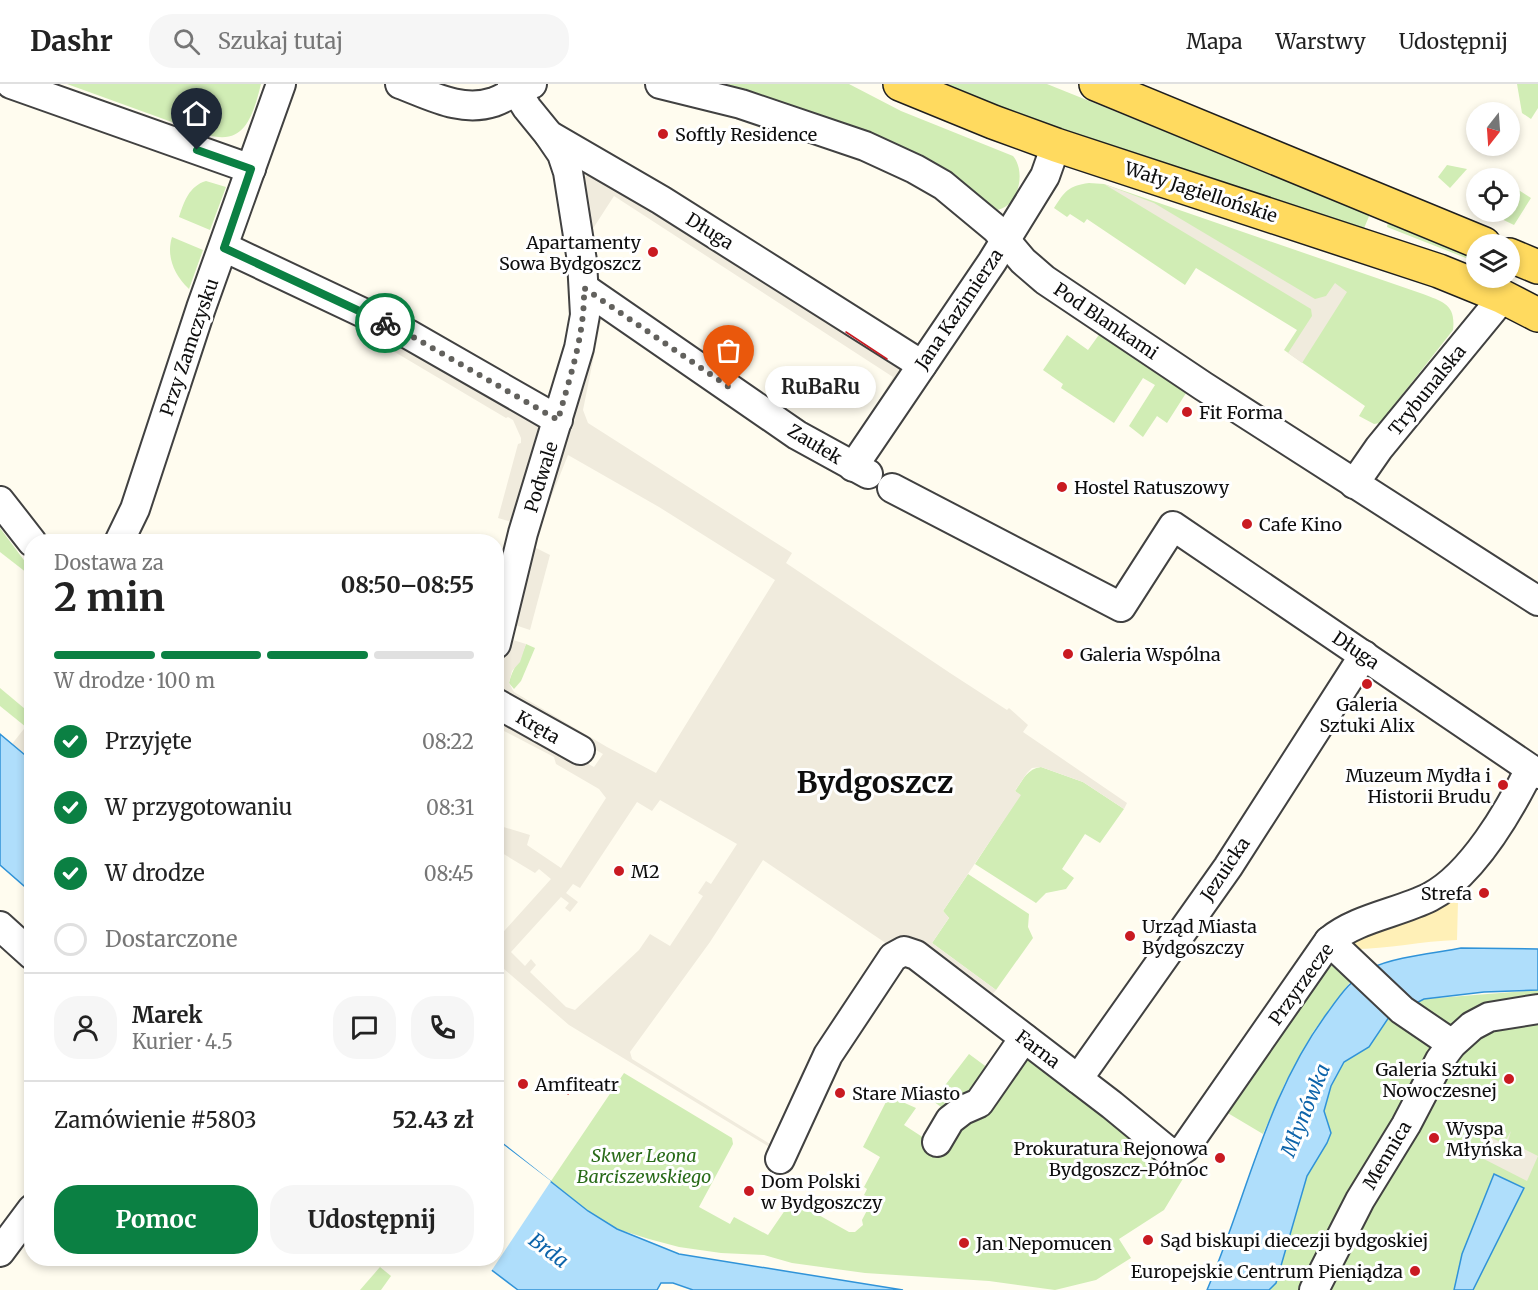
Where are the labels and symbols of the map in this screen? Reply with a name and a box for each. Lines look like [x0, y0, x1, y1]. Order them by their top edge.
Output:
pin [171, 88, 222, 150]
north arrow [1466, 102, 1520, 156]
place label: Softly Residence [675, 123, 817, 146]
marker: Softly Residence [656, 127, 670, 141]
street label: Wały Jagiellońskie [1121, 156, 1280, 228]
street label: Długa [682, 208, 738, 255]
place label: Apartamenty Sowa Bydgoszcz [499, 231, 642, 275]
street label: Jana Kazimierza [910, 244, 1008, 375]
marker: Apartamenty Sowa Bydgoszcz [646, 245, 660, 259]
street label: Przy Zamczysku [155, 275, 223, 419]
street label: Pod Blankami [1049, 278, 1163, 364]
courier [355, 293, 415, 353]
pin [703, 325, 754, 387]
street label: Trybunalska [1383, 340, 1471, 440]
callout: RuBaRu [765, 366, 876, 408]
place label: Fit Forma [1199, 401, 1283, 424]
marker: Fit Forma [1180, 405, 1194, 419]
street label: Zaułek [784, 419, 847, 469]
street label: Podwale [519, 439, 563, 515]
place label: Hostel Ratuszowy [1074, 476, 1230, 499]
marker: Hostel Ratuszowy [1055, 480, 1069, 494]
place label: Cafe Kino [1259, 513, 1342, 536]
marker: Cafe Kino [1240, 517, 1254, 531]
street label: Długa [1328, 626, 1384, 674]
place label: Galeria Wspólna [1080, 643, 1221, 666]
marker: Galeria Wspólna [1061, 647, 1075, 661]
marker: Galeria Sztuki Alix [1360, 677, 1374, 691]
place label: Galeria Sztuki Alix [1319, 693, 1415, 737]
street label: Kręta [512, 705, 564, 749]
district label: Bydgoszcz [797, 763, 953, 801]
place label: Muzeum Mydła i Historii Brudu [1345, 764, 1491, 808]
marker: Muzeum Mydła i Historii Brudu [1496, 778, 1510, 792]
street label: Jezuicka [1195, 832, 1255, 906]
place label: M2 [631, 860, 660, 883]
marker: M2 [612, 864, 626, 878]
place label: Strefa [1421, 882, 1472, 905]
marker: Strefa [1477, 886, 1491, 900]
place label: Urząd Miasta Bydgoszczy [1142, 915, 1257, 959]
marker: Urząd Miasta Bydgoszczy [1123, 929, 1137, 943]
street label: Przyrzecze [1264, 939, 1338, 1029]
street label: Farna [1011, 1025, 1065, 1073]
place label: Galeria Sztuki Nowoczesnej [1376, 1058, 1497, 1102]
water label: Młynówka [1275, 1060, 1335, 1161]
marker: Galeria Sztuki Nowoczesnej [1502, 1072, 1516, 1086]
place label: Amfiteatr [534, 1073, 619, 1096]
marker: Amfiteatr [516, 1077, 530, 1091]
place label: Stare Miasto [852, 1082, 960, 1105]
marker: Stare Miasto [833, 1086, 847, 1100]
street label: Mennica [1358, 1116, 1416, 1193]
place label: Wyspa Młyńska [1445, 1117, 1523, 1161]
marker: Wyspa Młyńska [1427, 1131, 1441, 1145]
place label: Prokuratura Rejonowa Bydgoszcz-Północ [1014, 1137, 1208, 1181]
park label: Skwer Leona Barciszewskiego [577, 1144, 711, 1188]
marker: Prokuratura Rejonowa Bydgoszcz-Północ [1213, 1151, 1227, 1165]
place label: Dom Polski w Bydgoszczy [760, 1170, 883, 1214]
marker: Dom Polski w Bydgoszczy [742, 1184, 756, 1198]
water label: Brda [524, 1227, 574, 1273]
place label: Sąd biskupi diecezji bydgoskiej [1160, 1229, 1428, 1252]
place label: Jan Nepomucen [975, 1232, 1112, 1255]
marker: Sąd biskupi diecezji bydgoskiej [1141, 1233, 1155, 1247]
marker: Jan Nepomucen [957, 1236, 971, 1250]
place label: Europejskie Centrum Pieniądza [1131, 1260, 1403, 1283]
marker: Europejskie Centrum Pieniądza [1408, 1264, 1422, 1278]

